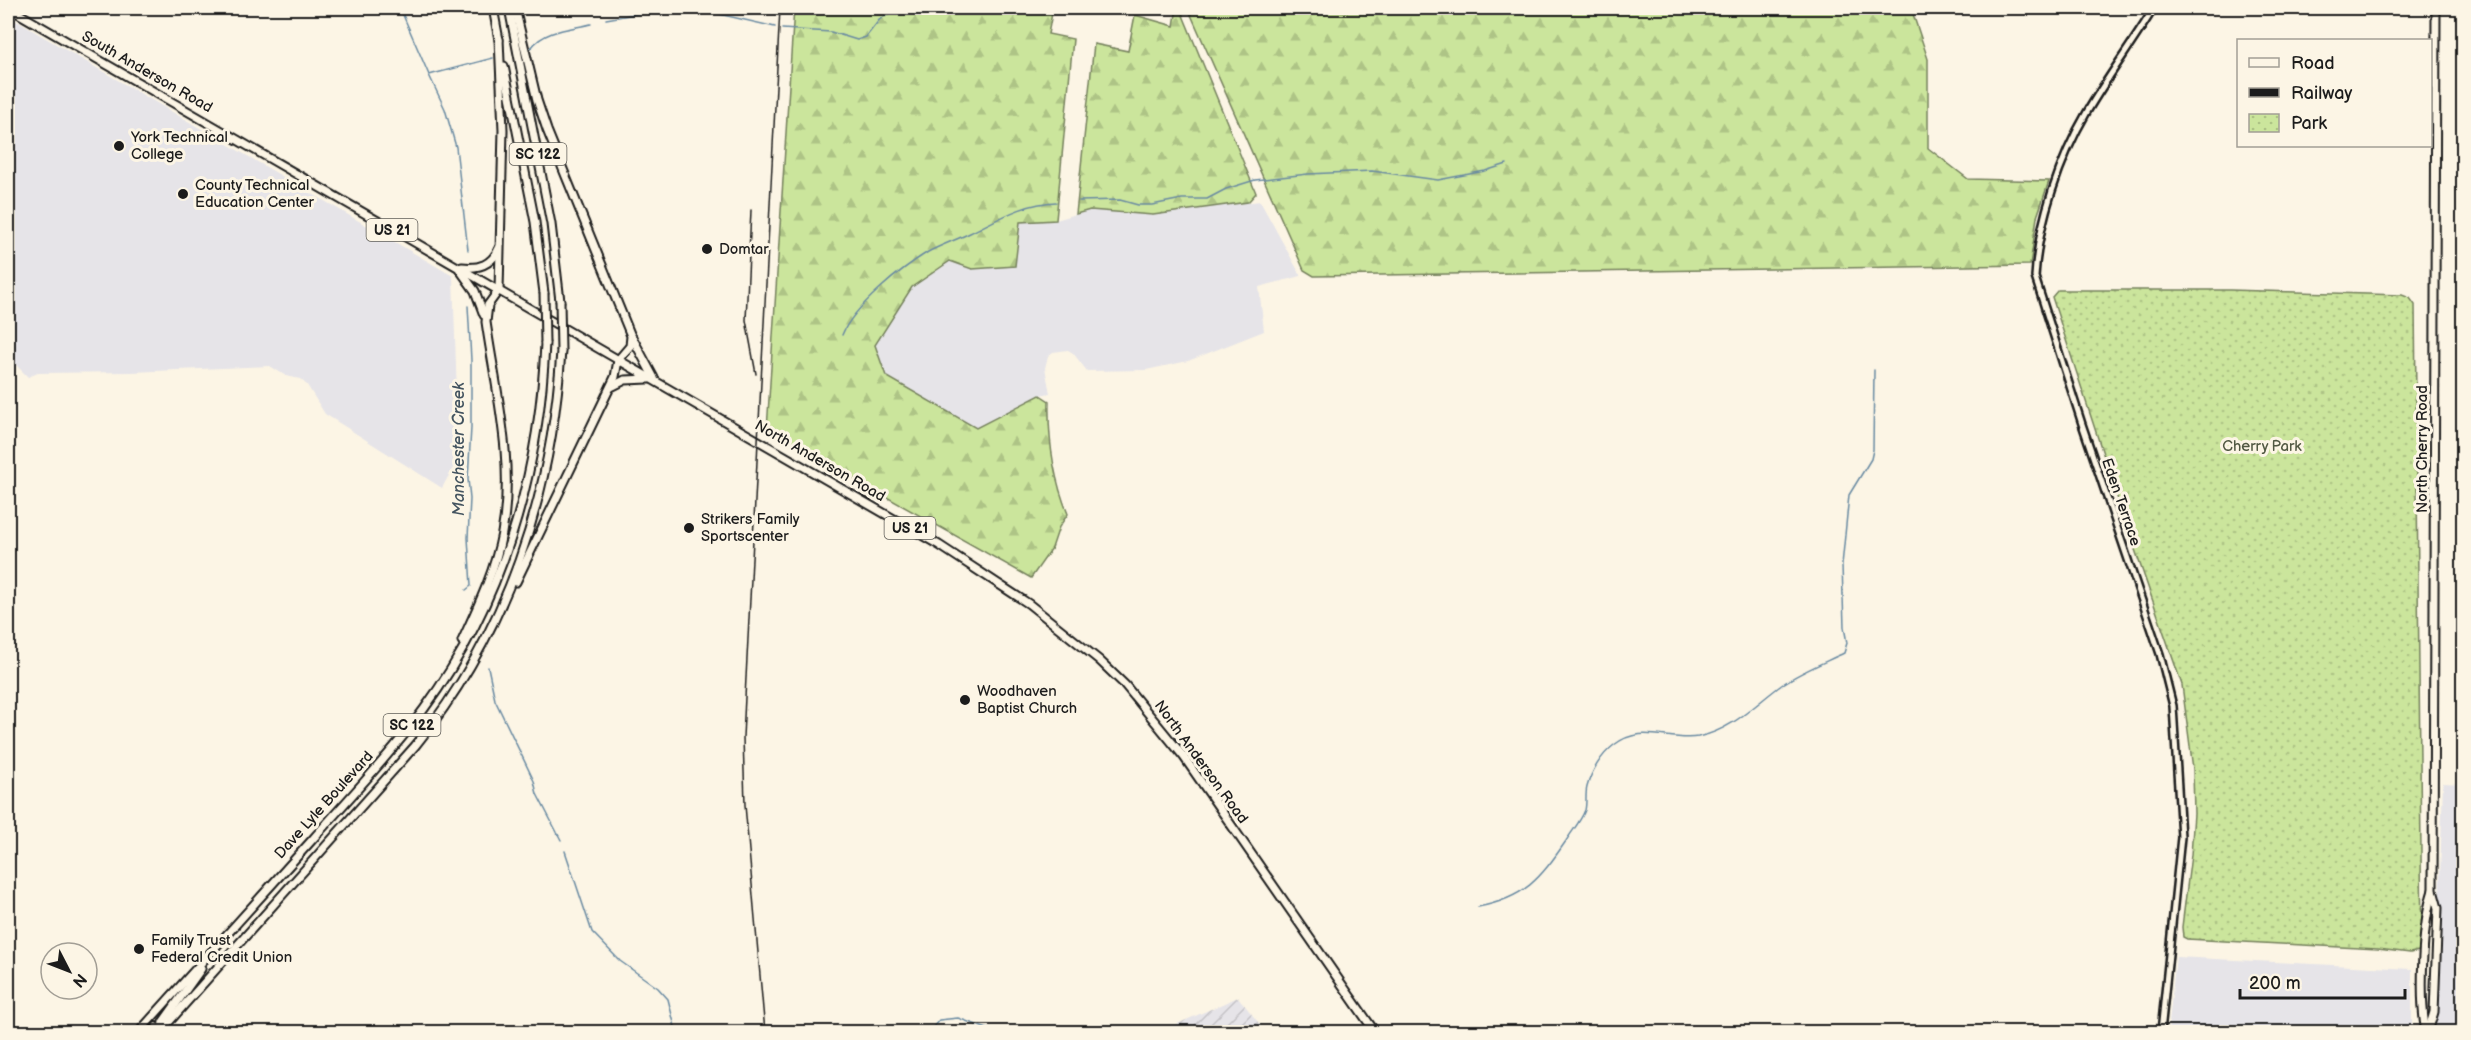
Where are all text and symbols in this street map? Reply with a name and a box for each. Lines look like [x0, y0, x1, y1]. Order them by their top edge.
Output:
street label: South Anderson Road [78, 27, 216, 117]
legend [2237, 39, 2432, 147]
text: Road [2291, 53, 2335, 74]
text: Railway [2291, 83, 2353, 104]
text: Park [2291, 113, 2327, 134]
place label: York Technical College [130, 128, 228, 164]
marker: York Technical College [112, 139, 126, 153]
road number: SC 122 [510, 143, 566, 165]
place label: County Technical Education Center [195, 176, 315, 212]
marker: County Technical Education Center [176, 187, 190, 201]
road number: US 21 [366, 219, 418, 241]
place label: Domtar [719, 240, 769, 259]
marker: Domtar [700, 242, 714, 256]
water label: Manchester Creek [450, 381, 469, 516]
street label: North Cherry Road [2413, 385, 2432, 513]
street label: North Anderson Road [751, 416, 889, 506]
park label: Cherry Park [2222, 437, 2302, 456]
street label: Eden Terrace [2097, 456, 2145, 549]
place label: Strikers Family Sportscenter [701, 510, 800, 546]
road number: US 21 [884, 517, 936, 539]
marker: Strikers Family Sportscenter [682, 521, 696, 535]
place label: Woodhaven Baptist Church [977, 682, 1077, 718]
marker: Woodhaven Baptist Church [958, 693, 972, 707]
street label: North Anderson Road [1150, 697, 1252, 827]
road number: SC 122 [384, 714, 440, 736]
street label: Dave Lyle Boulevard [271, 747, 377, 863]
place label: Family Trust Federal Credit Union [151, 931, 292, 967]
north arrow [39, 941, 99, 1001]
marker: Family Trust Federal Credit Union [132, 942, 146, 956]
scale bar [2240, 962, 2405, 1000]
text: N [68, 969, 90, 991]
text: 200 m [2249, 973, 2301, 994]

